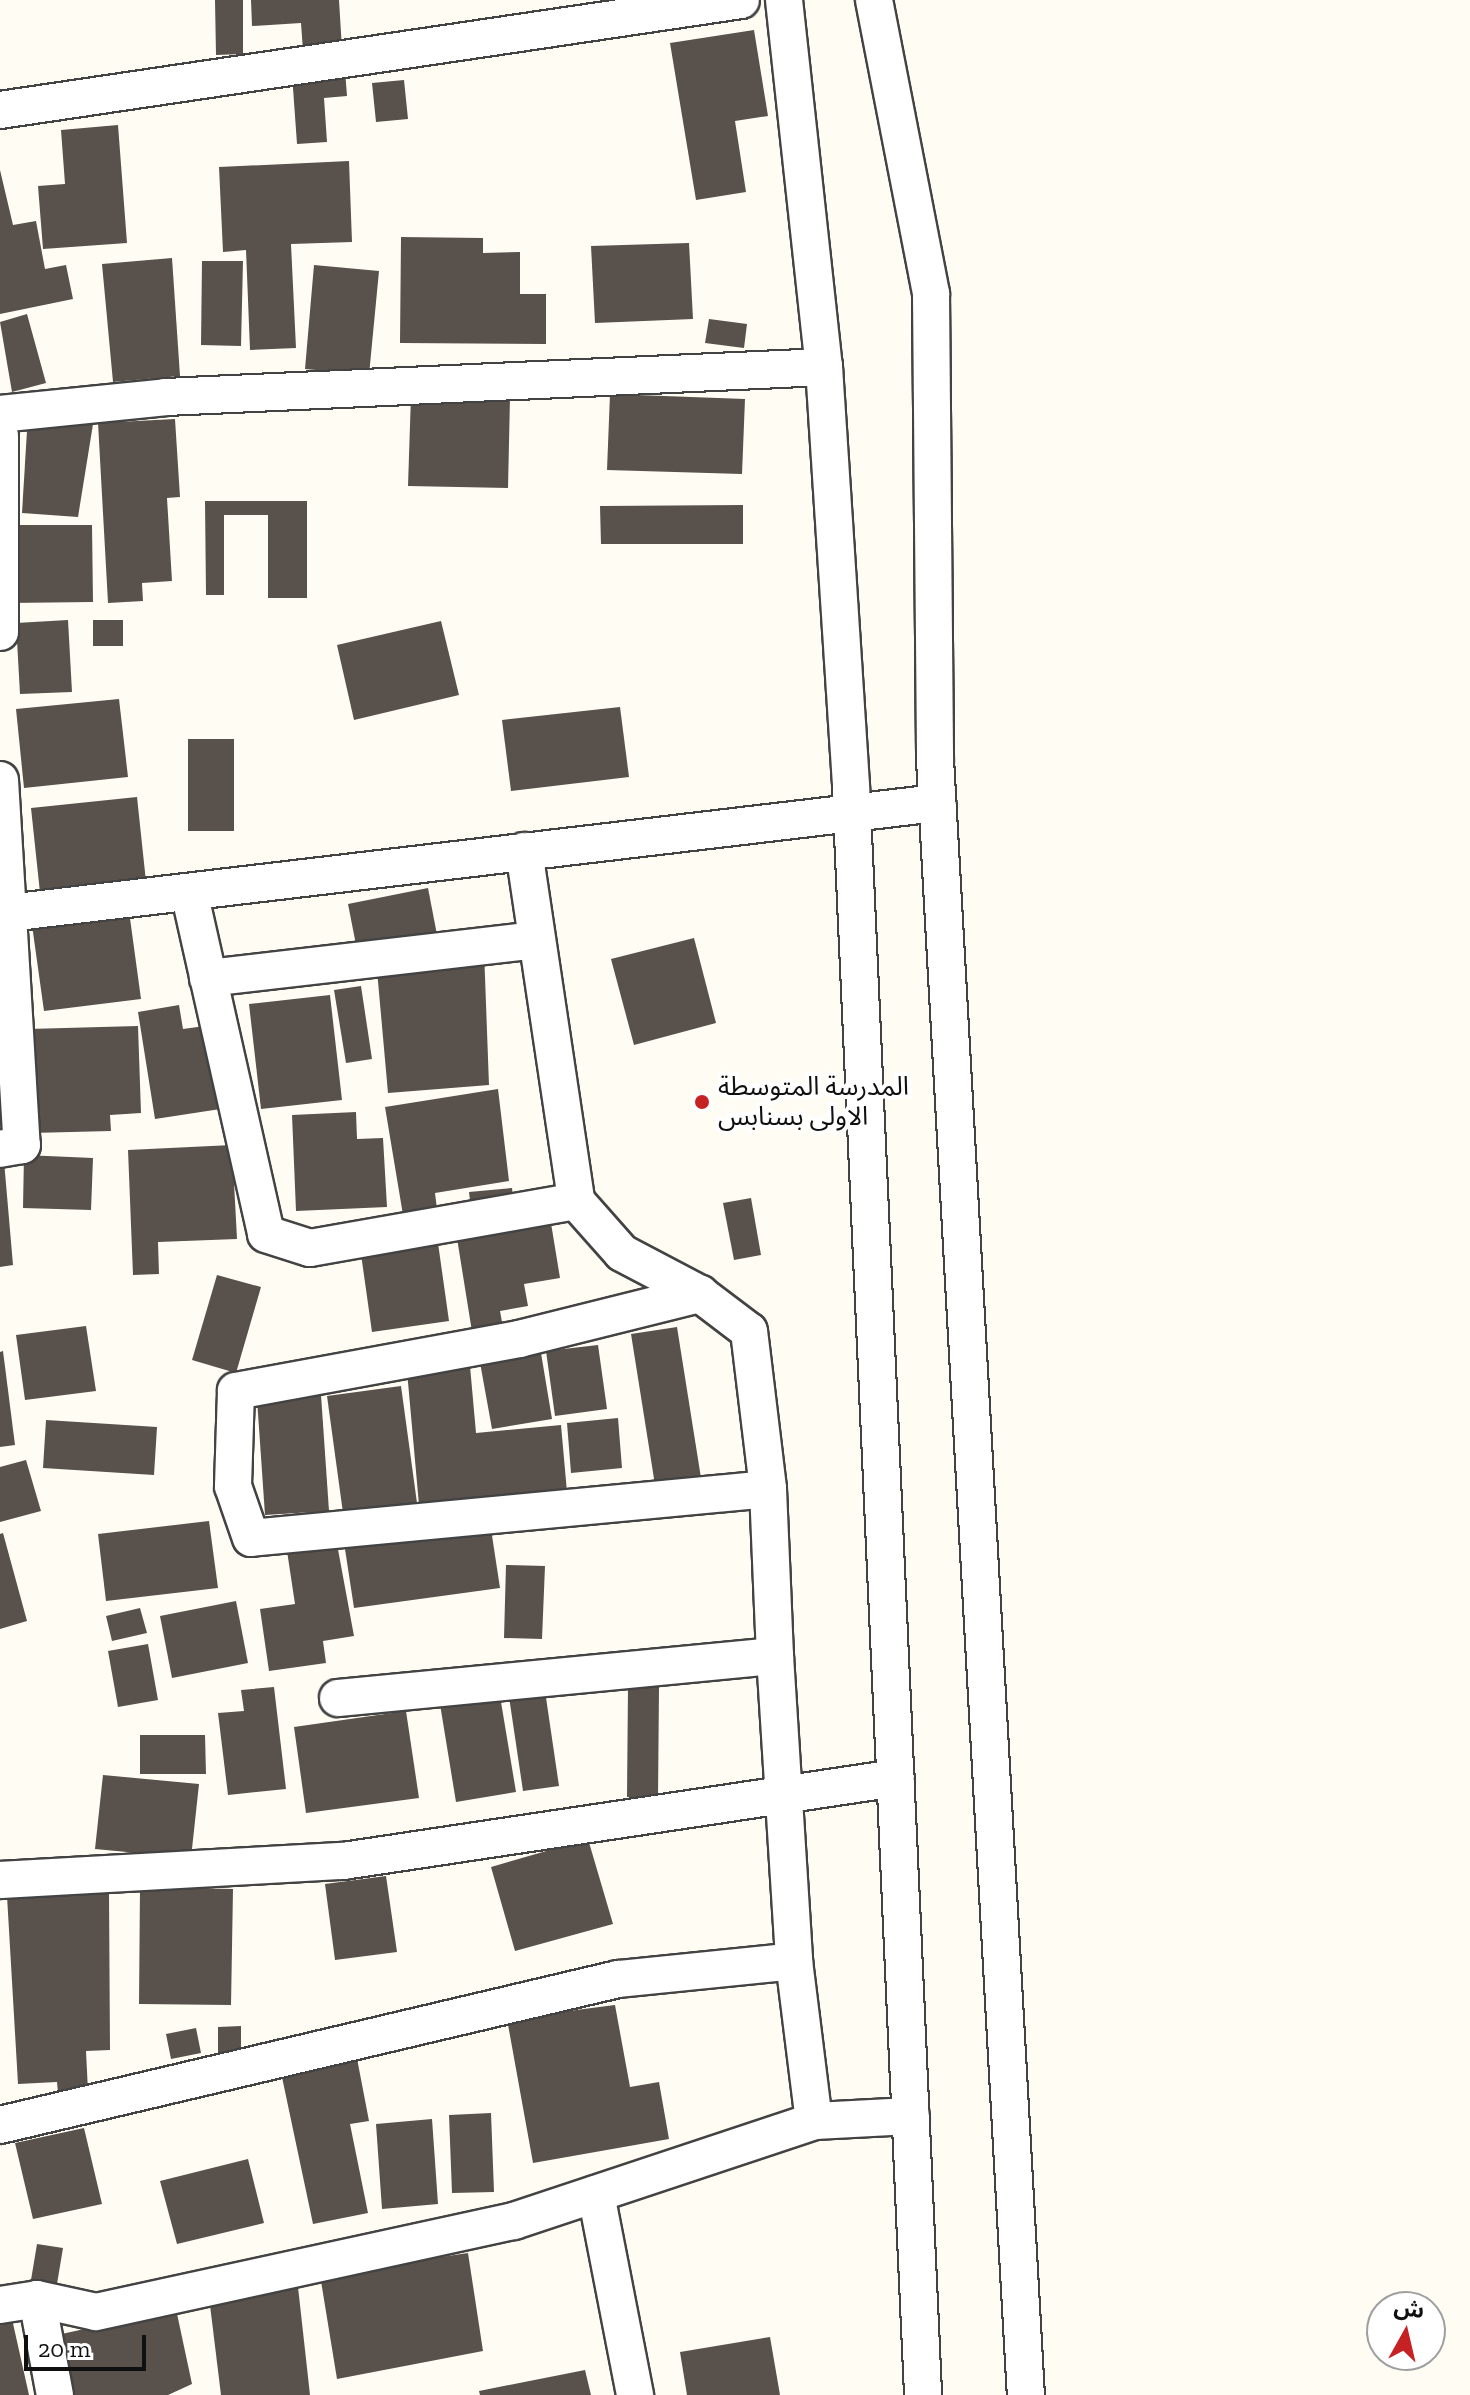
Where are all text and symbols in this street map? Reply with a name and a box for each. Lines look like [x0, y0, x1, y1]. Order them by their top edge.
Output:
place label: المدرسة المتوسطة الاولى بسنابس [718, 1071, 909, 1132]
marker: المدرسة المتوسطة الاولى بسنابس [693, 1093, 711, 1111]
north arrow [1366, 2291, 1446, 2371]
text: ش [1392, 2293, 1426, 2324]
scale bar [28, 2319, 150, 2369]
text: 20 m [38, 2334, 90, 2363]

